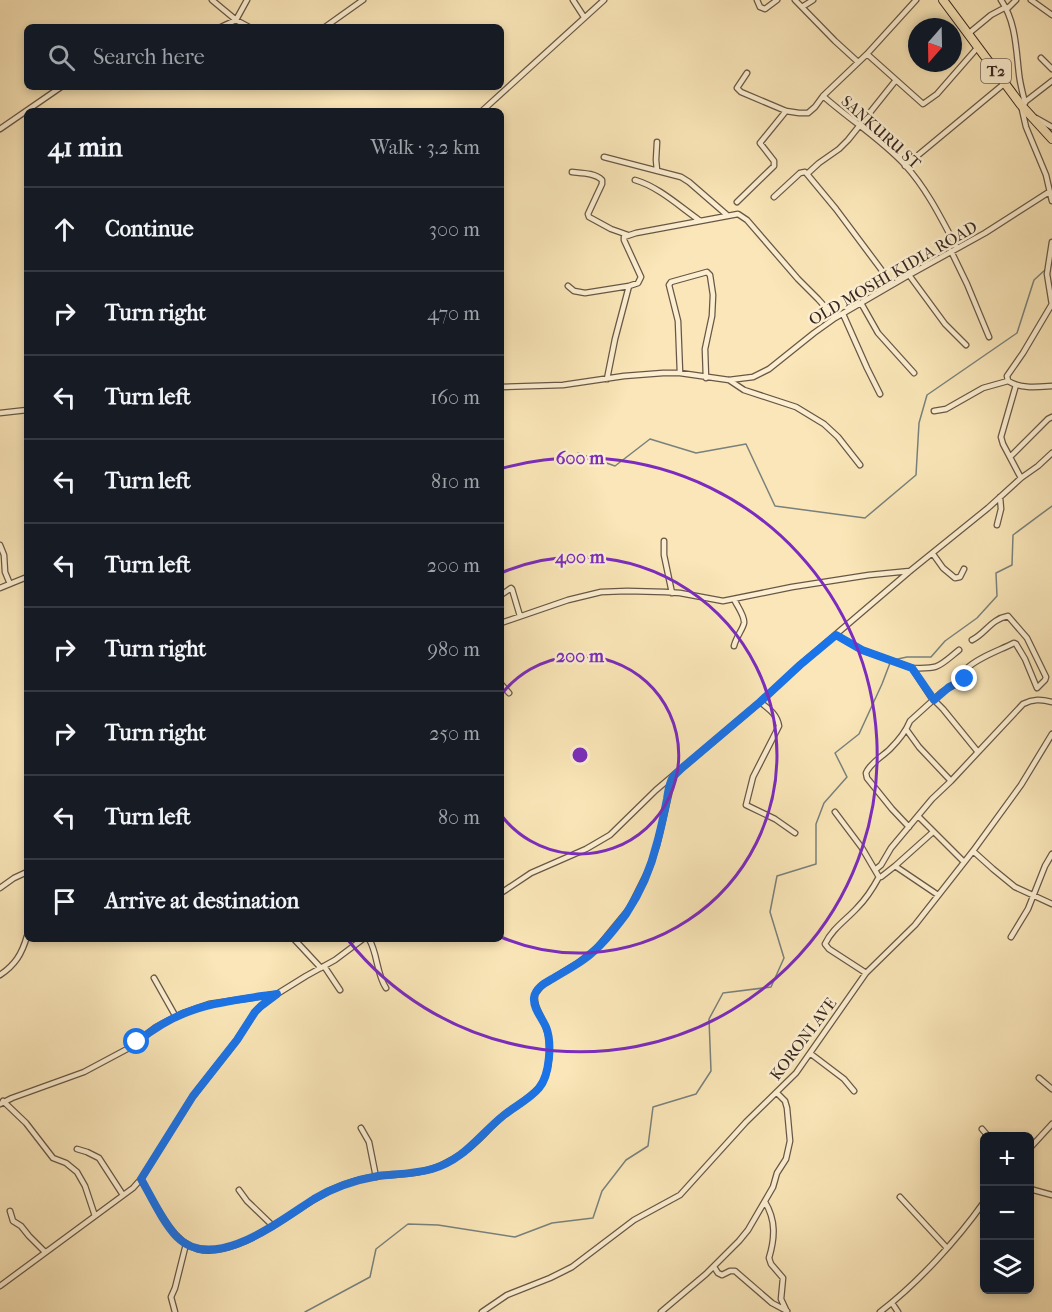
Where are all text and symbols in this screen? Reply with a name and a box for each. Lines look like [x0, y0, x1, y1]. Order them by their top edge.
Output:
north arrow [908, 18, 962, 72]
search box [24, 24, 504, 90]
icon: search [45, 41, 78, 74]
text: Search here [93, 44, 205, 70]
road number: T2 [981, 59, 1011, 83]
street label: SANKURU ST [837, 91, 925, 173]
text: 41 min [48, 132, 123, 163]
text: Walk · 3.2 km [370, 136, 480, 159]
icon: ahead [48, 213, 81, 246]
text: Continue [105, 216, 194, 242]
street label: OLD MOSHI KIDIA ROAD [805, 217, 981, 329]
text: 300 m [429, 218, 480, 241]
icon: right [48, 297, 81, 330]
text: Turn right [105, 300, 206, 326]
text: 470 m [427, 302, 480, 325]
icon: left [48, 381, 81, 414]
text: Turn left [105, 384, 191, 410]
text: 160 m [430, 386, 480, 409]
text: 600 m [556, 448, 605, 469]
icon: left [48, 465, 81, 498]
text: Turn left [105, 468, 191, 494]
text: 810 m [431, 470, 480, 493]
text: 400 m [554, 547, 606, 568]
icon: left [48, 549, 81, 582]
text: Turn left [105, 552, 191, 578]
text: 200 m [427, 554, 480, 577]
icon: right [48, 633, 81, 666]
text: Turn right [105, 636, 206, 662]
text: 980 m [428, 638, 480, 661]
text: 200 m [556, 646, 605, 667]
route end [951, 665, 977, 691]
icon: right [48, 717, 81, 750]
text: Turn right [105, 720, 206, 746]
text: 250 m [429, 722, 480, 745]
centre of rings [570, 745, 590, 765]
icon: left [48, 801, 81, 834]
text: Turn left [105, 804, 191, 830]
text: 80 m [438, 806, 480, 829]
icon: arrive [48, 885, 81, 918]
text: Arrive at destination [105, 888, 299, 914]
street label: KORONI AVE [766, 994, 840, 1084]
route start [123, 1028, 149, 1054]
map controls [980, 1132, 1034, 1294]
button: + [980, 1132, 1034, 1186]
button: − [980, 1186, 1034, 1240]
button: layers [980, 1240, 1034, 1294]

